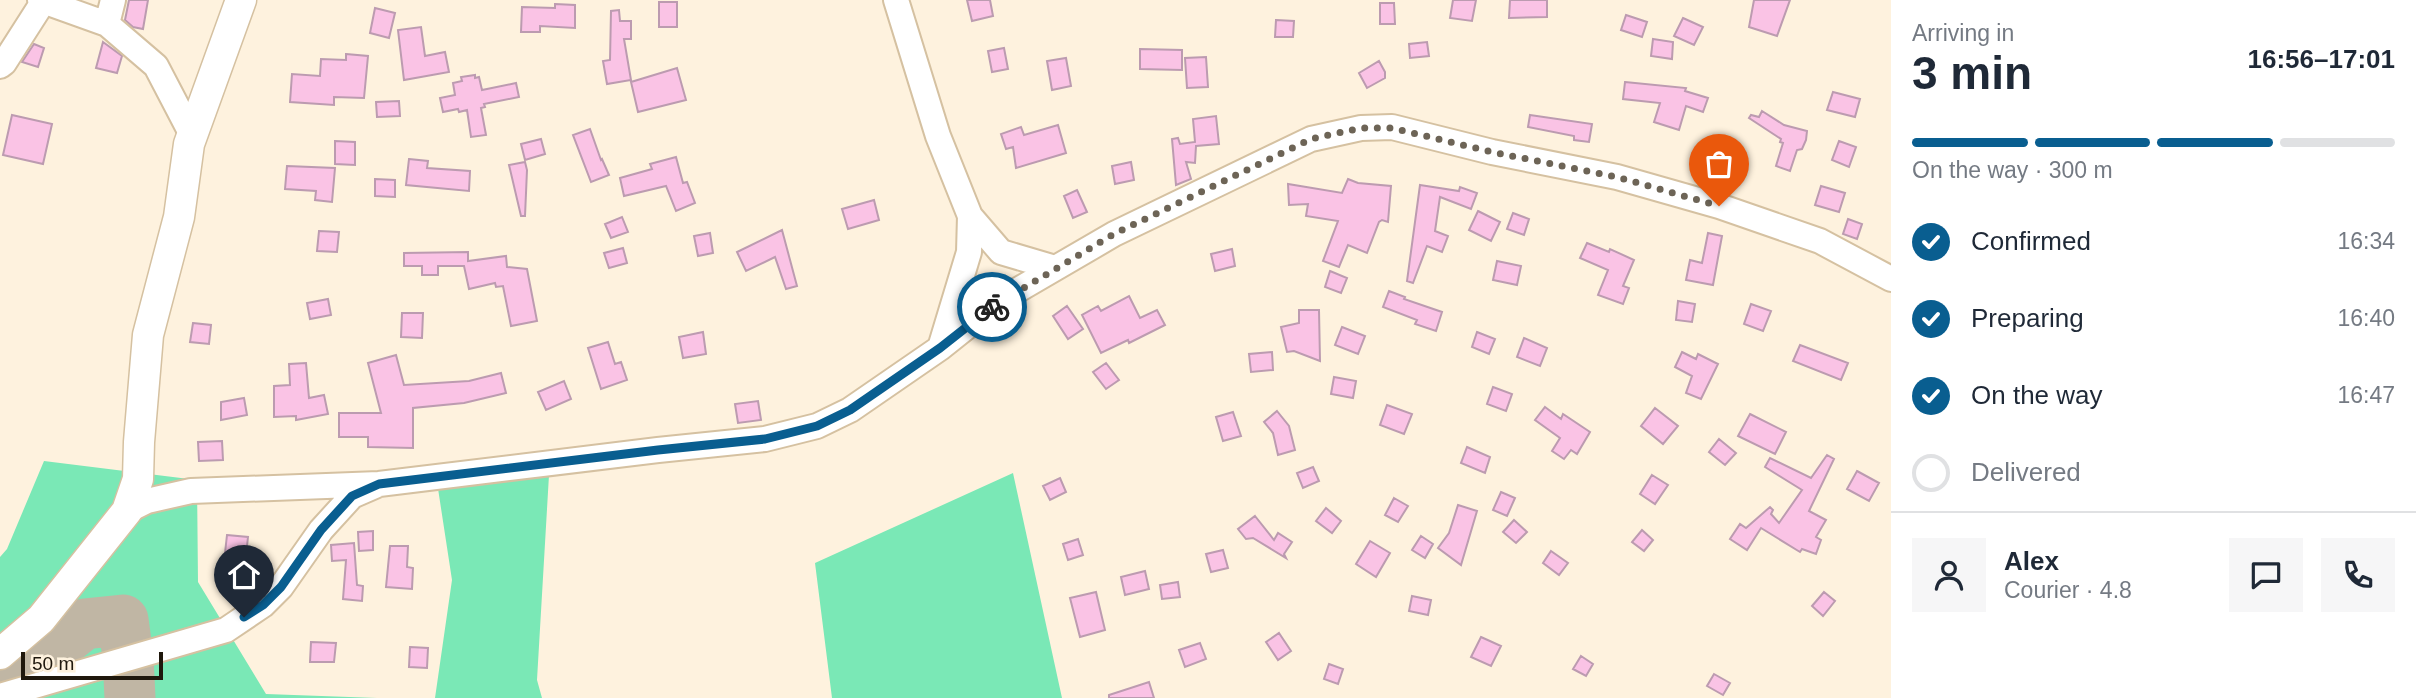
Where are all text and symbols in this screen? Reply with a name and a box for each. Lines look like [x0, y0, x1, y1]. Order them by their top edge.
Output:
text: Arriving in [1912, 20, 2014, 46]
text: 16:56–17:01 [2248, 44, 2395, 74]
text: 3 min [1912, 47, 2032, 99]
pin [1689, 134, 1749, 206]
icon: bag [1700, 145, 1738, 183]
text: On the way · 300 m [1912, 157, 2113, 183]
icon: check [1912, 223, 1950, 261]
text: Confirmed [1971, 226, 2091, 256]
text: 16:34 [2337, 228, 2395, 254]
courier [957, 272, 1027, 342]
icon: bike [973, 288, 1011, 326]
icon: check [1912, 300, 1950, 338]
text: Preparing [1971, 303, 2084, 333]
text: 16:40 [2337, 305, 2395, 331]
icon: check [1912, 377, 1950, 415]
text: On the way [1971, 380, 2103, 410]
text: 16:47 [2337, 382, 2395, 408]
text: Delivered [1971, 457, 2081, 487]
button: person [1912, 538, 1986, 612]
button: chat [2229, 538, 2303, 612]
button: phone [2321, 538, 2395, 612]
pin [214, 545, 274, 617]
text: Alex [2004, 546, 2059, 576]
icon: home [225, 556, 263, 594]
text: Courier · 4.8 [2004, 577, 2132, 603]
scale bar [21, 649, 163, 681]
text: 50 m [32, 653, 74, 674]

